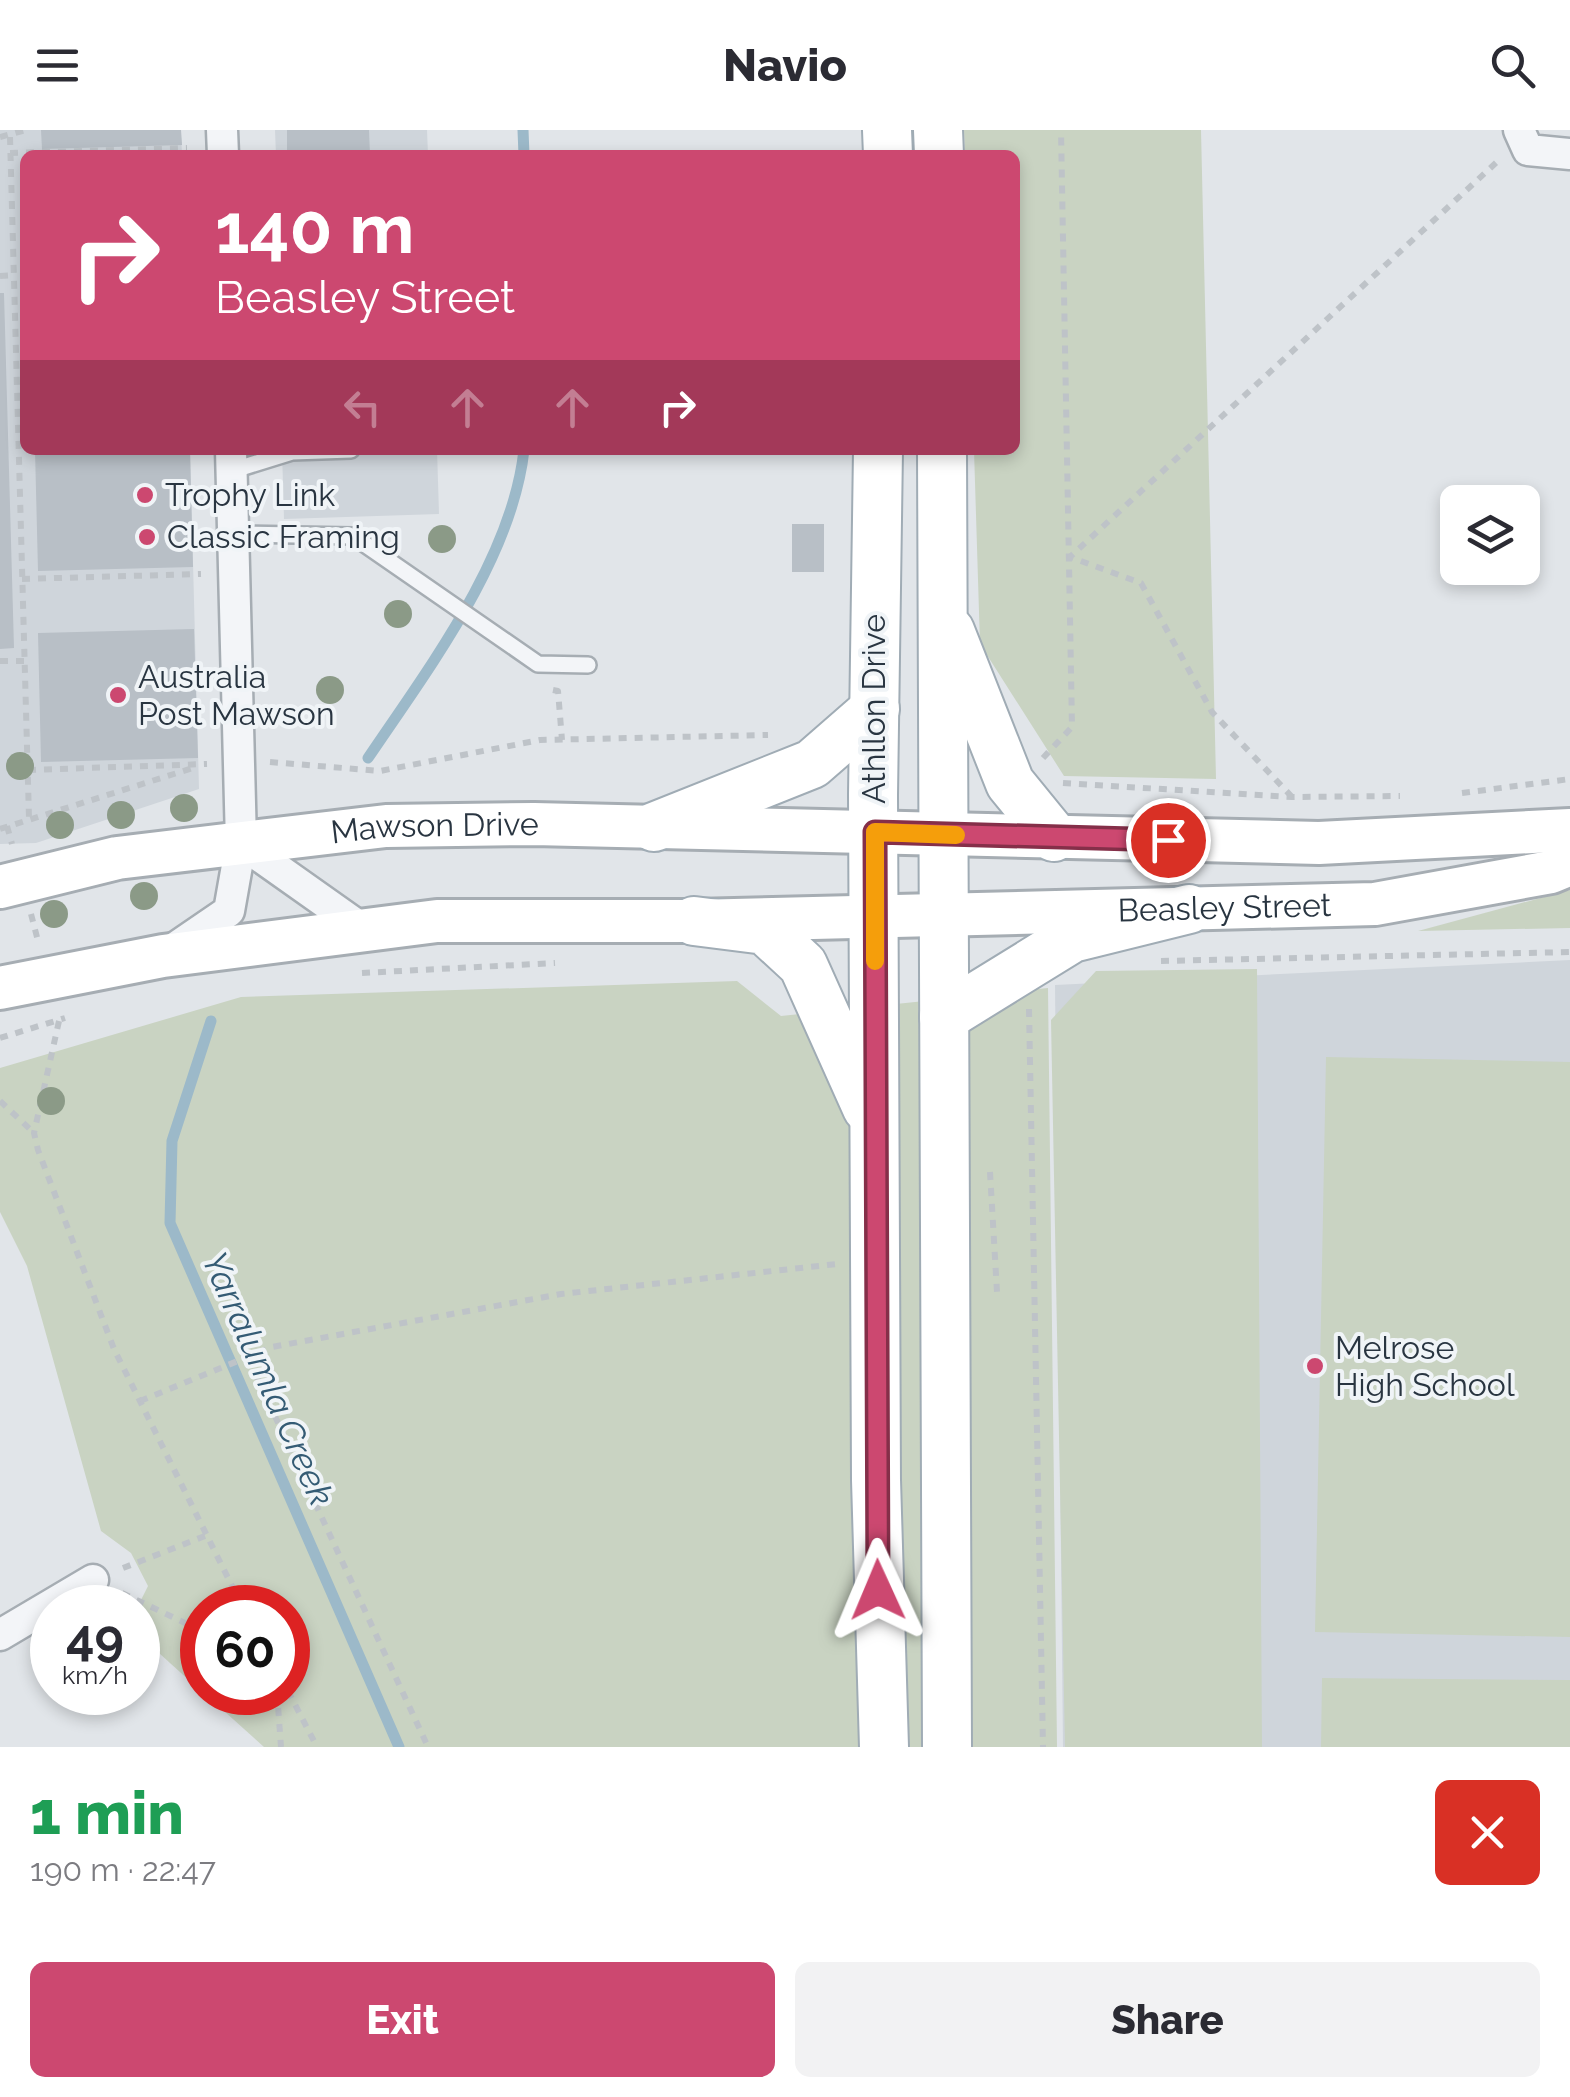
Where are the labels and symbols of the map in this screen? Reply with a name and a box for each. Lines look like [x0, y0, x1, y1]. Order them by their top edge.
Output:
place label: Trophy Link [165, 476, 335, 513]
marker: Trophy Link [134, 484, 156, 506]
place label: Classic Framing [167, 518, 400, 555]
marker: Classic Framing [136, 526, 158, 548]
street label: Athllon Drive [855, 614, 892, 804]
place label: Australia Post Mawson [138, 658, 335, 732]
marker: Australia Post Mawson [107, 684, 129, 706]
pin [1126, 798, 1211, 883]
street label: Mawson Drive [329, 805, 539, 850]
street label: Beasley Street [1117, 886, 1332, 928]
water label: Yarralumla Creek [194, 1246, 343, 1512]
place label: Melrose High School [1335, 1329, 1515, 1403]
marker: Melrose High School [1304, 1355, 1326, 1377]
position arrow [826, 1538, 930, 1642]
speed limit sign: 60 [180, 1585, 310, 1715]

